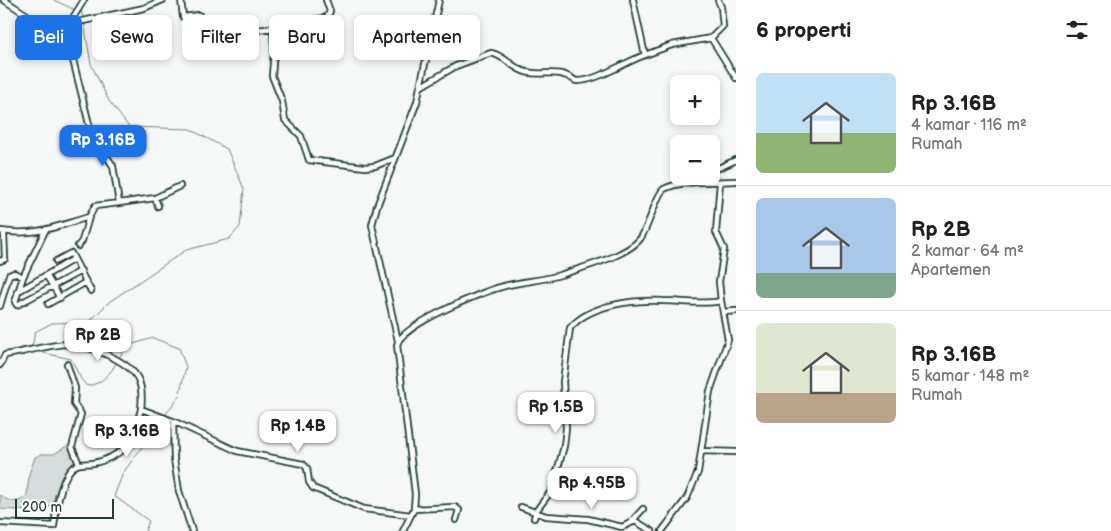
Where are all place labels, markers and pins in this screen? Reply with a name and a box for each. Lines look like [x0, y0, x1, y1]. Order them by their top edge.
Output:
pin: Rp 3.16B [51, 124, 155, 167]
pin: Rp 2B [63, 320, 133, 362]
pin: Rp 1.5B [510, 392, 602, 434]
pin: Rp 1.4B [252, 410, 344, 453]
pin: Rp 3.16B [75, 416, 179, 458]
pin: Rp 4.95B [540, 468, 644, 510]

